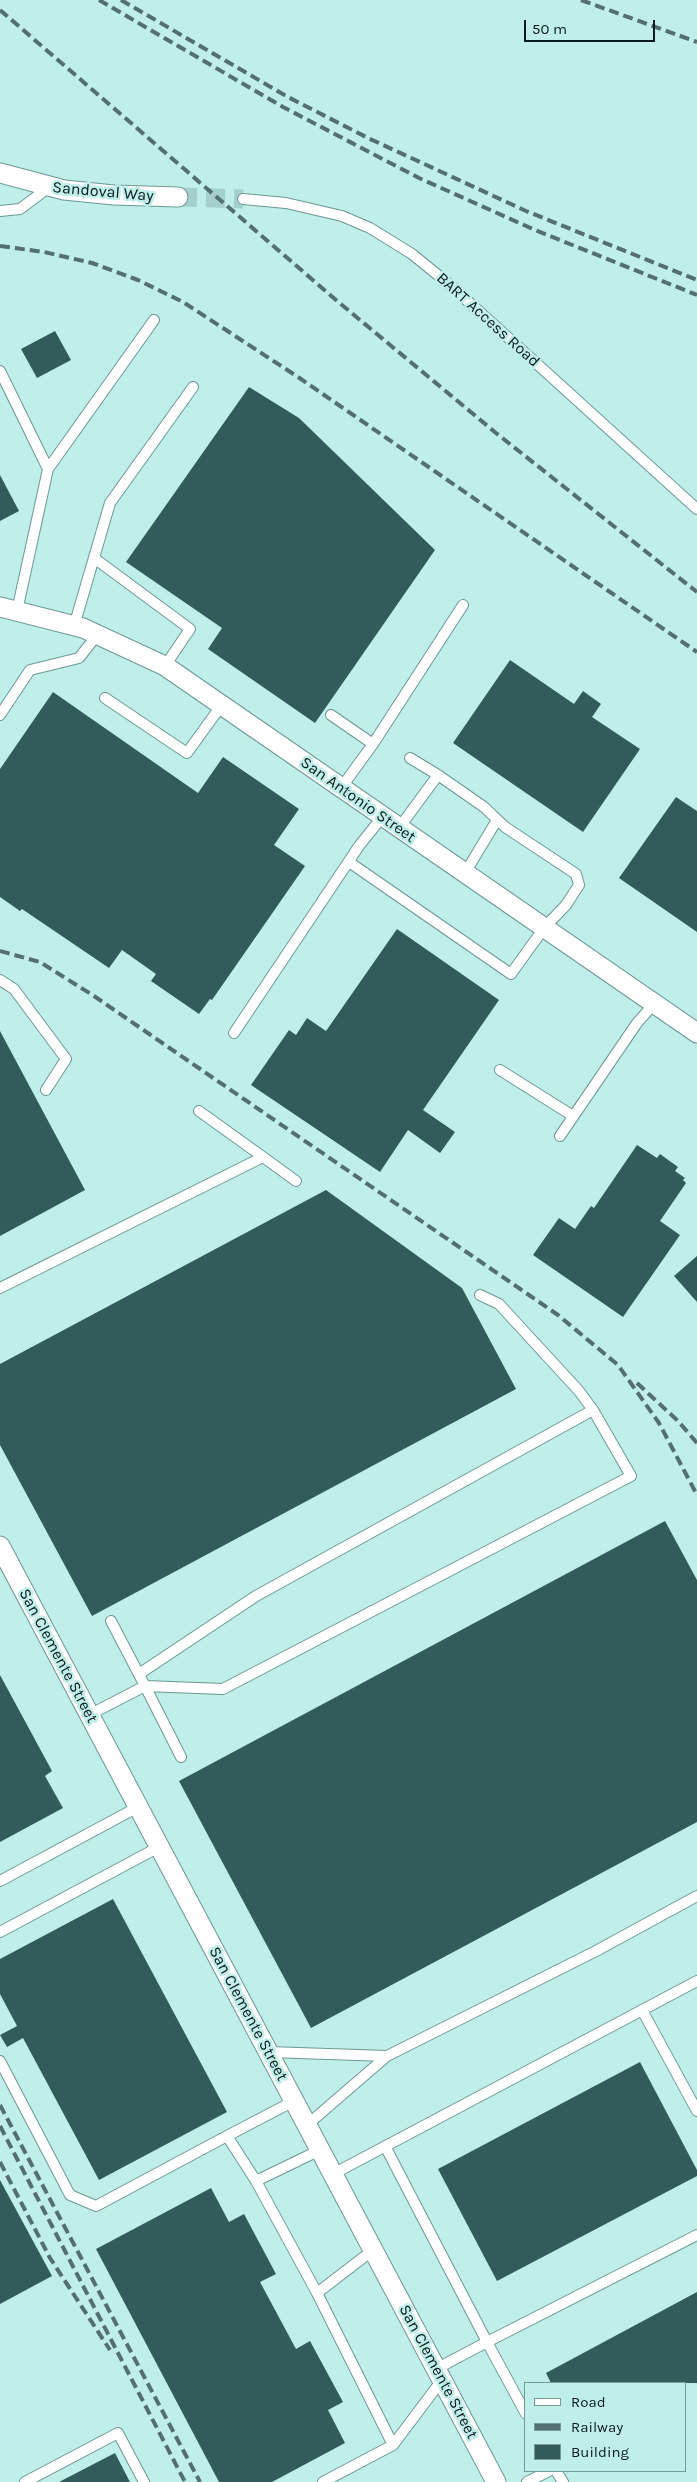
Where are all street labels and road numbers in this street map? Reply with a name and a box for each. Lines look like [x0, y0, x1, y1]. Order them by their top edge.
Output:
street label: Sandoval Way [52, 178, 154, 206]
street label: BART Access Road [432, 269, 544, 371]
street label: San Antonio Street [297, 753, 419, 847]
street label: San Clemente Street [14, 1586, 102, 1726]
street label: San Clemente Street [204, 1944, 292, 2084]
street label: San Clemente Street [394, 2302, 482, 2442]

